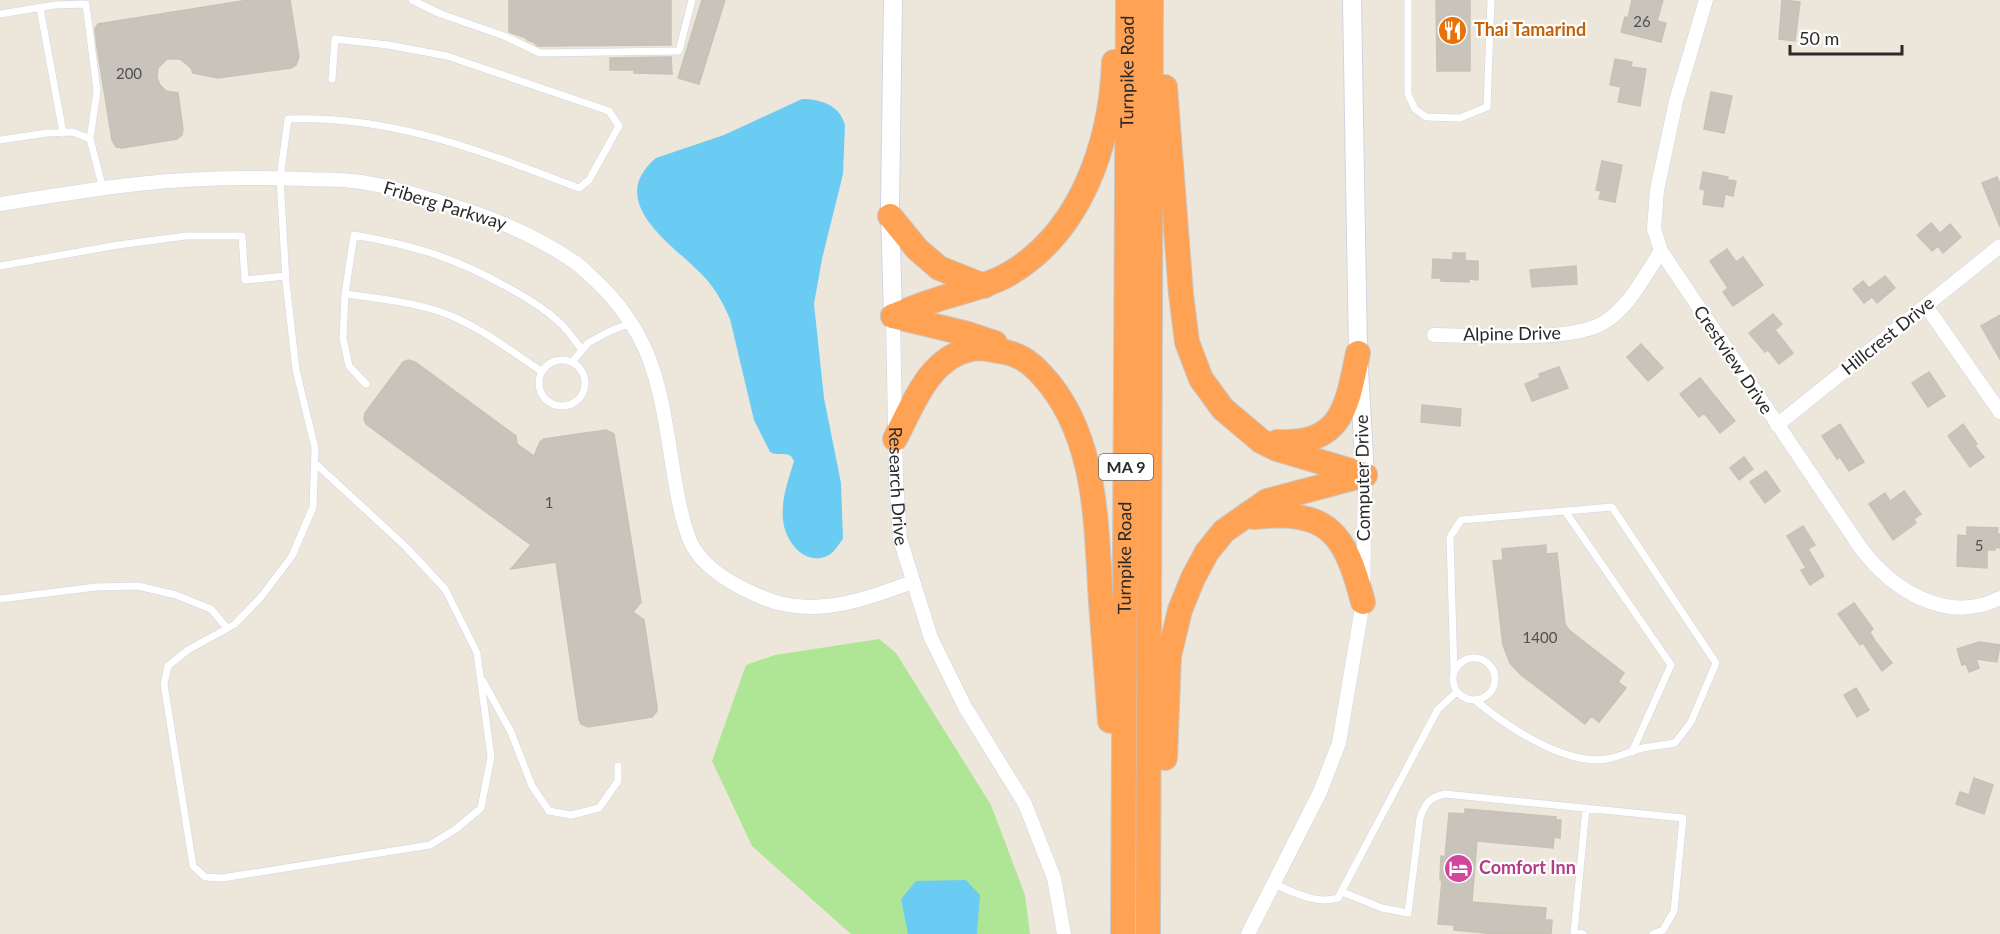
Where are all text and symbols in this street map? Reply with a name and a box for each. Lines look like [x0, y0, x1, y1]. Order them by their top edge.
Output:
house number: 26 [1633, 12, 1651, 30]
restaurant icon: Thai Tamarind [1437, 14, 1469, 46]
street label: Turnpike Road [1115, 16, 1138, 128]
place label: Thai Tamarind [1474, 18, 1586, 40]
scale bar [1790, 18, 1902, 56]
text: 50 m [1799, 27, 1839, 49]
house number: 200 [116, 64, 142, 82]
street label: Friberg Parkway [381, 176, 510, 234]
street label: Hillcrest Drive [1837, 291, 1938, 379]
street label: Crestview Drive [1689, 301, 1778, 418]
street label: Alpine Drive [1463, 321, 1561, 345]
street label: Computer Drive [1350, 415, 1374, 541]
street label: Research Drive [885, 426, 913, 548]
road number: MA 9 [1099, 454, 1153, 480]
house number: 1 [545, 493, 553, 511]
street label: Turnpike Road [1113, 502, 1135, 614]
house number: 5 [1975, 536, 1983, 554]
house number: 1400 [1523, 628, 1558, 646]
hotel icon: Comfort Inn [1442, 852, 1474, 884]
place label: Comfort Inn [1479, 856, 1576, 878]

